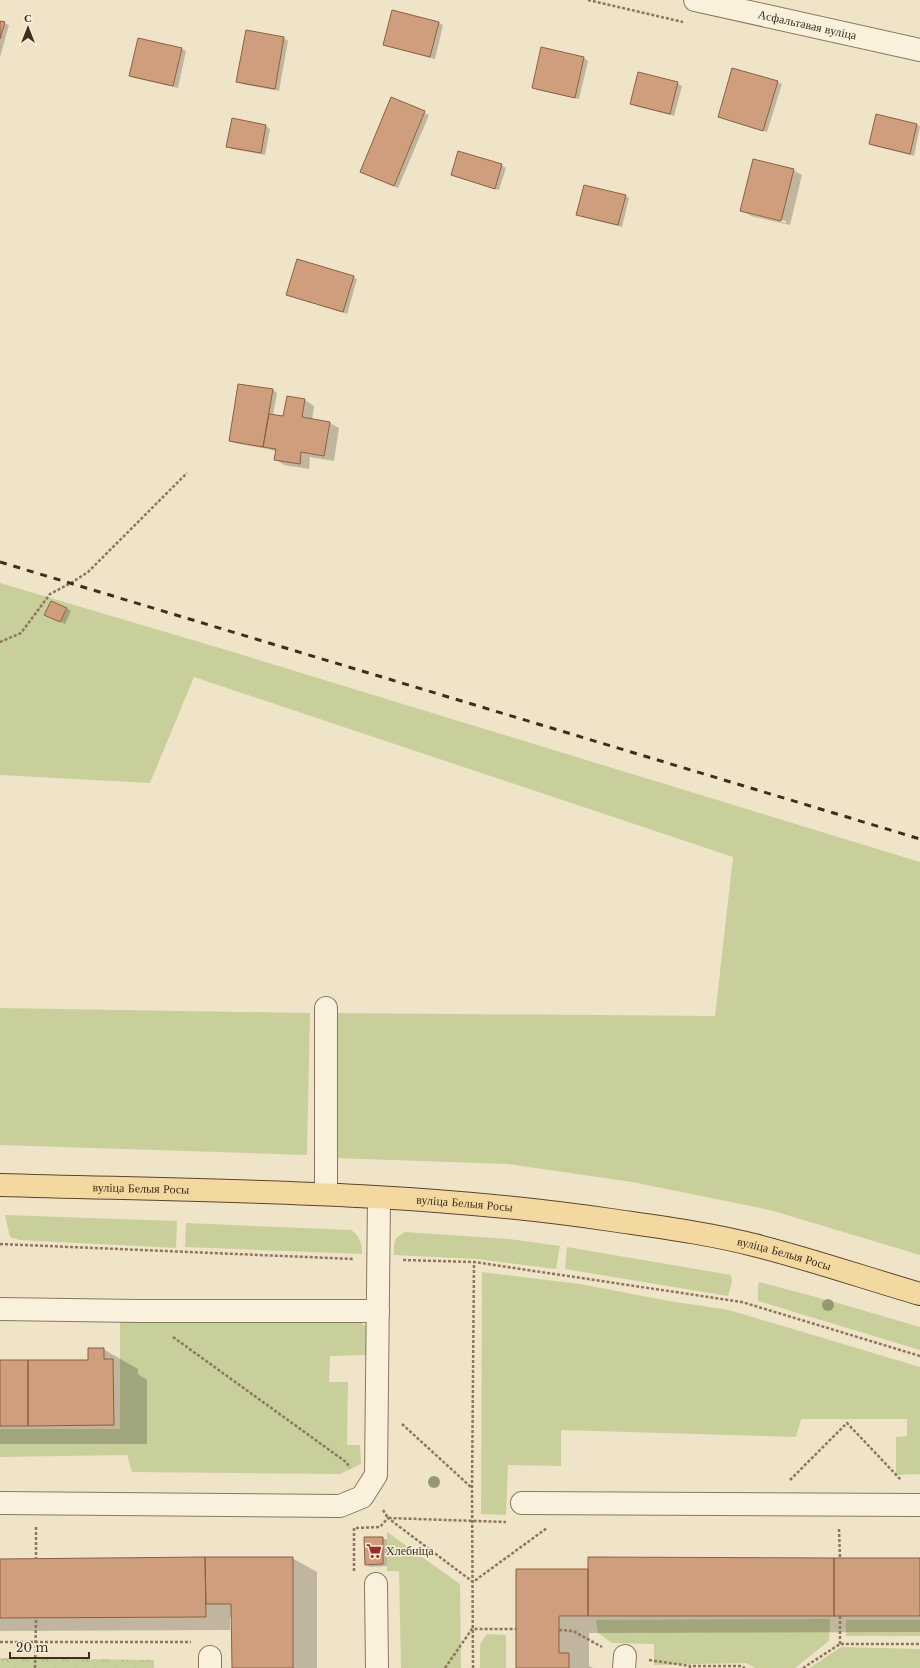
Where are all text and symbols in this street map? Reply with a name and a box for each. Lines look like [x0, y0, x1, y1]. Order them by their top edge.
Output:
street label: Асфальтавая вуліца [757, 6, 859, 43]
north arrow [8, 8, 48, 48]
text: С [24, 11, 32, 25]
street label: вуліца Белыя Росы [92, 1179, 189, 1197]
street label: вуліца Белыя Росы [416, 1192, 513, 1215]
street label: вуліца Белыя Росы [736, 1233, 833, 1273]
supermarket icon: Хлебніца [365, 1542, 383, 1560]
place label: Хлебніца [386, 1543, 434, 1558]
scale bar [10, 1634, 89, 1660]
text: 20 m [16, 1640, 48, 1655]

